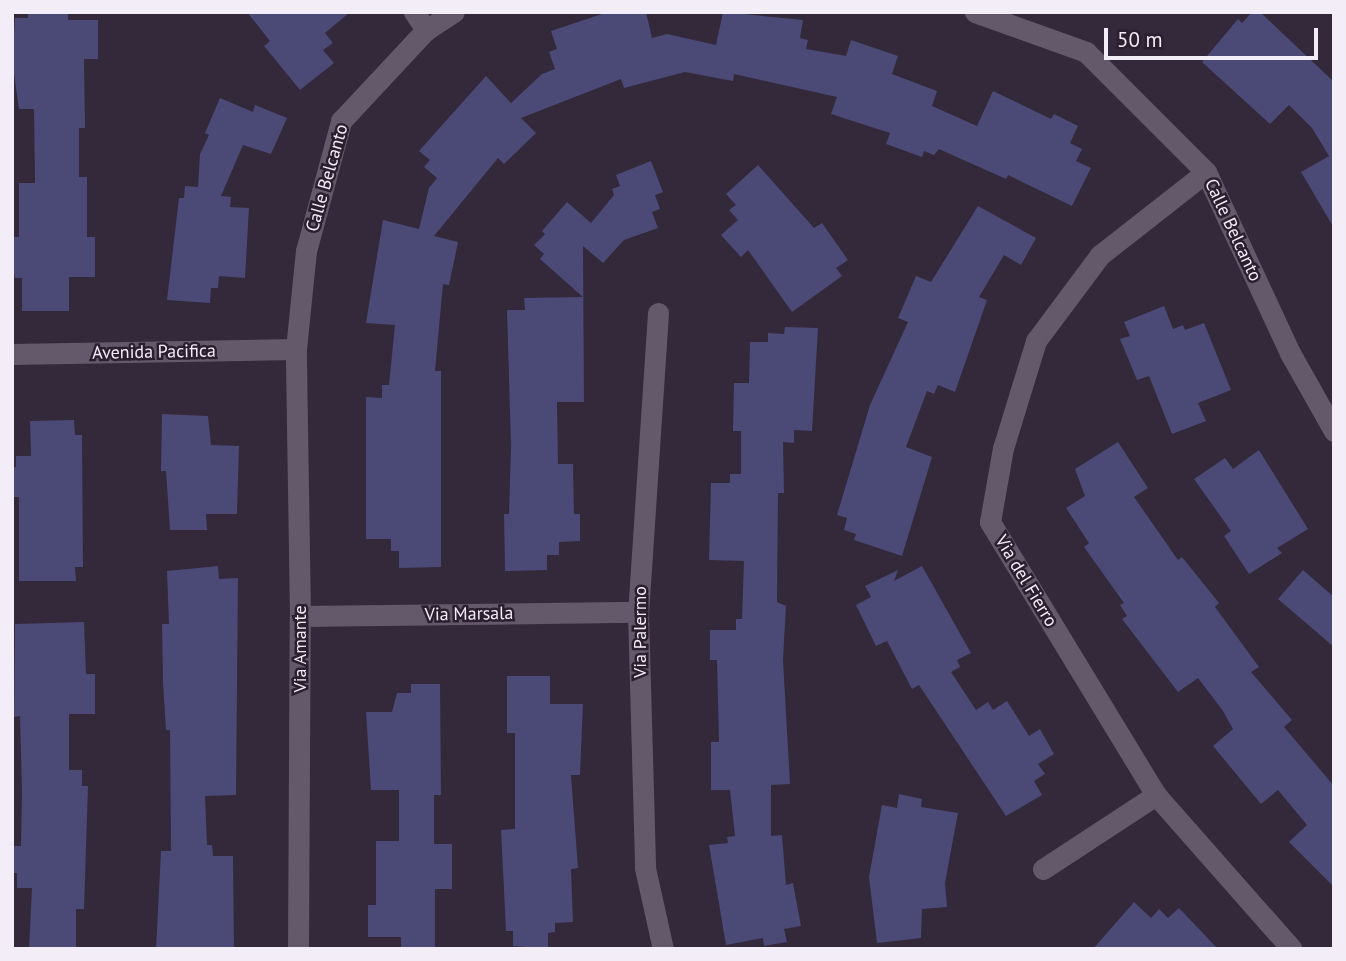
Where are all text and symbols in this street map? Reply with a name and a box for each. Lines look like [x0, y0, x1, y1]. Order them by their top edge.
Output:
scale bar [1108, 14, 1322, 58]
text: 50 m [1117, 26, 1163, 53]
street label: Calle Belcanto [301, 122, 353, 234]
street label: Calle Belcanto [1200, 175, 1266, 285]
street label: Avenida Pacifica [92, 340, 216, 364]
street label: Via del Fierro [990, 531, 1062, 631]
street label: Via Palermo [629, 586, 651, 678]
street label: Via Marsala [424, 602, 514, 626]
street label: Via Amante [289, 605, 311, 693]

